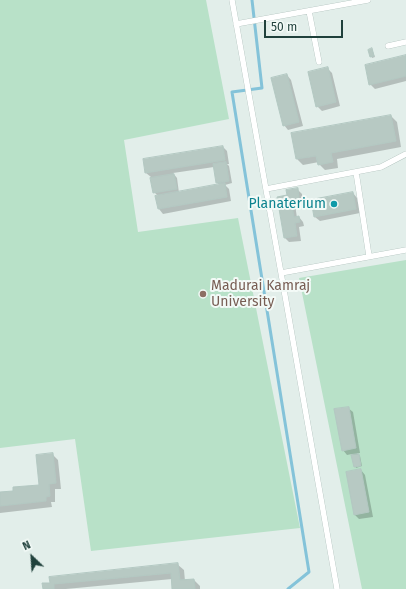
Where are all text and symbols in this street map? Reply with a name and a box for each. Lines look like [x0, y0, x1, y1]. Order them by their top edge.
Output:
scale bar [266, 12, 345, 38]
text: 50 m [271, 20, 297, 34]
place label: Planaterium [249, 196, 326, 212]
marker: Planaterium [329, 199, 339, 209]
place label: Madurai Kamraj University [211, 278, 310, 310]
marker: Madurai Kamraj University [198, 289, 208, 299]
north arrow [12, 537, 52, 577]
text: N [21, 538, 33, 553]

